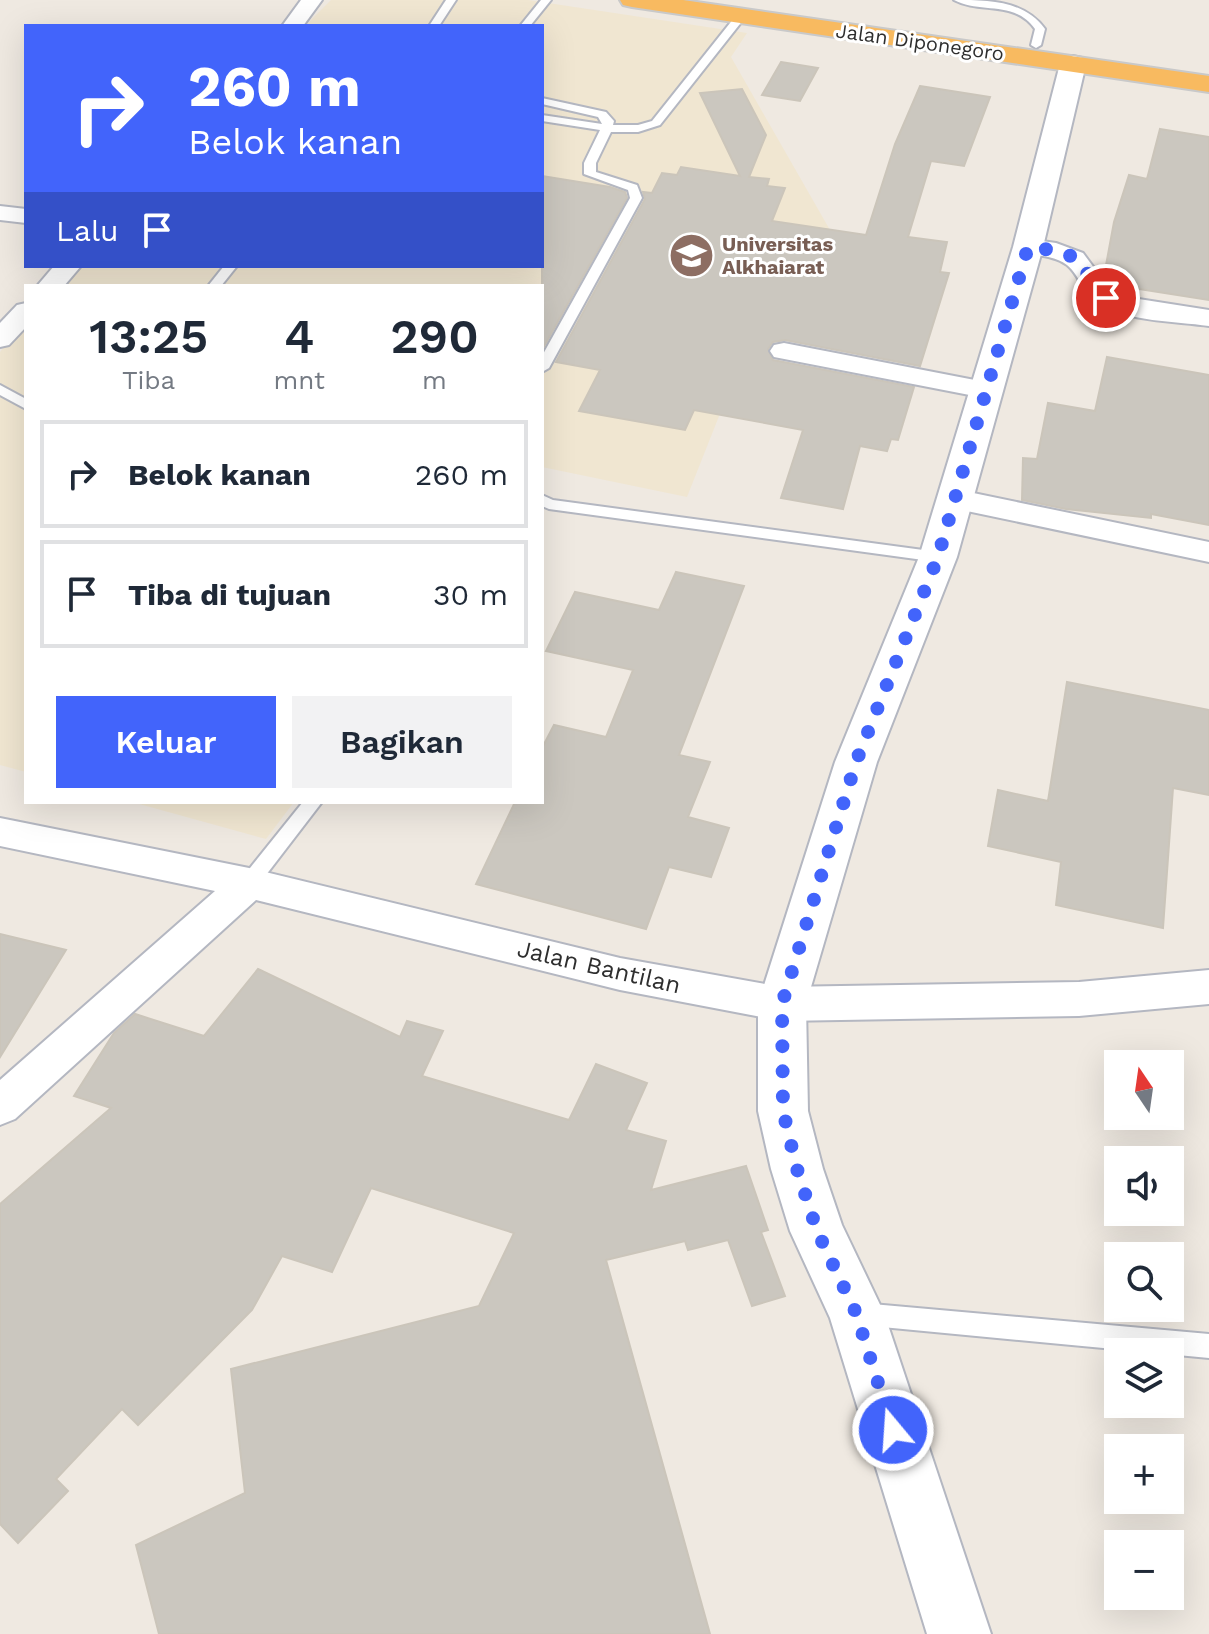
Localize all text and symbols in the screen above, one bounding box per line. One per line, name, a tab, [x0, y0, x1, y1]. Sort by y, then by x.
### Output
street label: Jalan Diponegoro	[834, 18, 1006, 66]
text: 260 m	[188, 54, 361, 120]
icon: right	[56, 56, 160, 160]
text: Belok kanan	[188, 121, 402, 163]
icon: arrive	[135, 208, 179, 252]
text: Lalu	[56, 213, 119, 248]
school or university icon: Universitas Alkhaiarat	[667, 231, 715, 279]
place label: Universitas Alkhaiarat	[722, 232, 833, 279]
pin	[1072, 264, 1140, 332]
icon: arrive	[1084, 276, 1128, 320]
text: 13:25	[89, 308, 208, 365]
text: 4	[284, 308, 314, 365]
text: 290	[390, 308, 479, 365]
text: Tiba	[122, 365, 175, 395]
text: mnt	[273, 365, 325, 395]
text: m	[422, 365, 447, 395]
icon: right	[60, 452, 104, 496]
text: Belok kanan	[128, 457, 311, 492]
text: 260 m	[415, 457, 508, 492]
icon: arrive	[60, 572, 104, 616]
text: Tiba di tujuan	[128, 577, 331, 612]
text: 30 m	[433, 577, 508, 612]
button: Keluar	[56, 696, 276, 788]
button: Bagikan	[292, 696, 512, 788]
street label: Jalan Bantilan	[515, 935, 683, 999]
north arrow	[1104, 1050, 1184, 1130]
map controls	[1104, 1050, 1184, 1610]
button: sound	[1104, 1146, 1184, 1226]
button: search	[1104, 1242, 1184, 1322]
button: layers	[1104, 1338, 1184, 1418]
position arrow	[851, 1388, 935, 1472]
button: +	[1104, 1434, 1184, 1514]
button: −	[1104, 1530, 1184, 1610]

